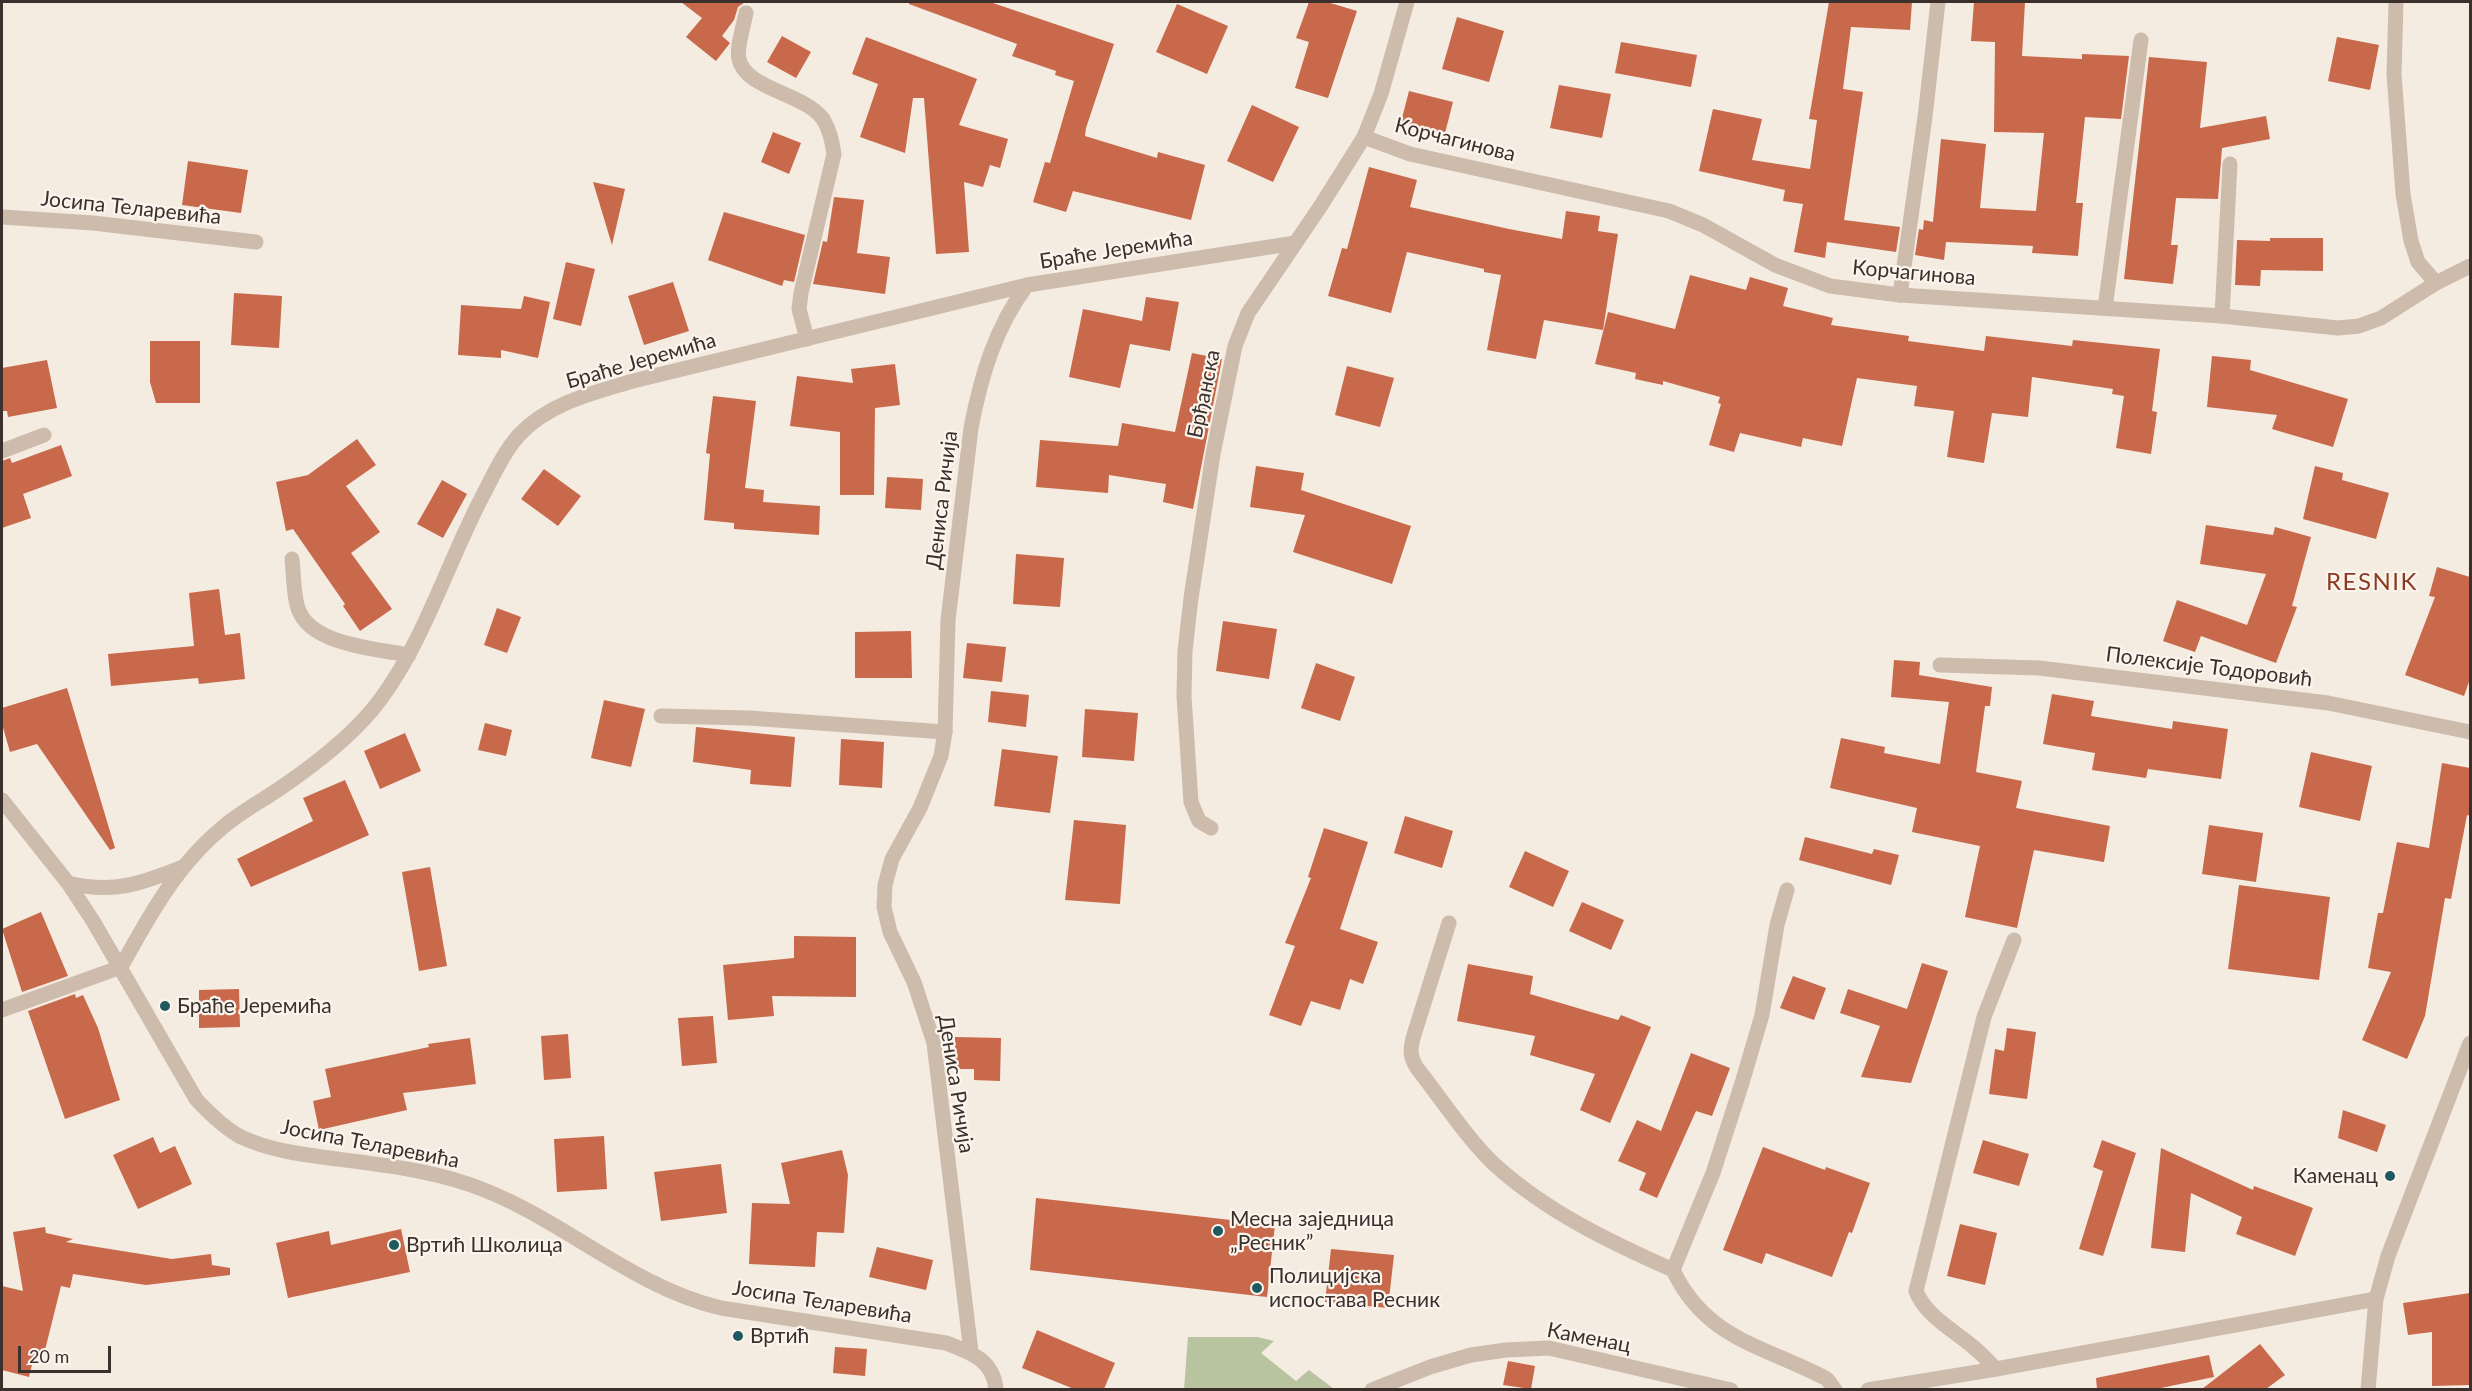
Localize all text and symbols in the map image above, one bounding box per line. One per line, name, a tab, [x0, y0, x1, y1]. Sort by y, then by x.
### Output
street label: Корчагинова	[1392, 113, 1518, 167]
street label: Јосипа Теларевића	[40, 186, 222, 230]
street label: Браће Јеремића	[1038, 225, 1194, 275]
street label: Корчагинова	[1851, 255, 1977, 291]
street label: Браће Јеремића	[563, 328, 719, 394]
street label: Брђанска	[1182, 347, 1226, 441]
street label: Дениса Ричија	[921, 429, 963, 571]
district label: RESNIK	[2326, 568, 2418, 596]
street label: Полексије Тодоровић	[2104, 642, 2314, 692]
place label: Браће Јеремића	[177, 993, 332, 1019]
marker: Браће Јеремића	[158, 999, 172, 1013]
street label: Дениса Ричија	[933, 1013, 979, 1155]
street label: Јосипа Теларевића	[279, 1114, 461, 1174]
place label: Каменац	[2293, 1163, 2378, 1189]
marker: Каменац	[2383, 1169, 2397, 1183]
place label: Месна заједница „Ресник”	[1230, 1206, 1394, 1256]
marker: Месна заједница „Ресник”	[1211, 1224, 1225, 1238]
place label: Вртић Школица	[406, 1232, 563, 1258]
marker: Вртић Школица	[387, 1238, 401, 1252]
place label: Полицијска испостава Ресник	[1269, 1263, 1440, 1313]
street label: Јосипа Теларевића	[730, 1275, 914, 1329]
marker: Полицијска испостава Ресник	[1250, 1281, 1264, 1295]
street label: Каменац	[1545, 1318, 1633, 1358]
place label: Вртић	[750, 1323, 809, 1349]
marker: Вртић	[731, 1329, 745, 1343]
scale bar	[21, 1334, 114, 1372]
text: 20 m	[29, 1345, 69, 1367]

